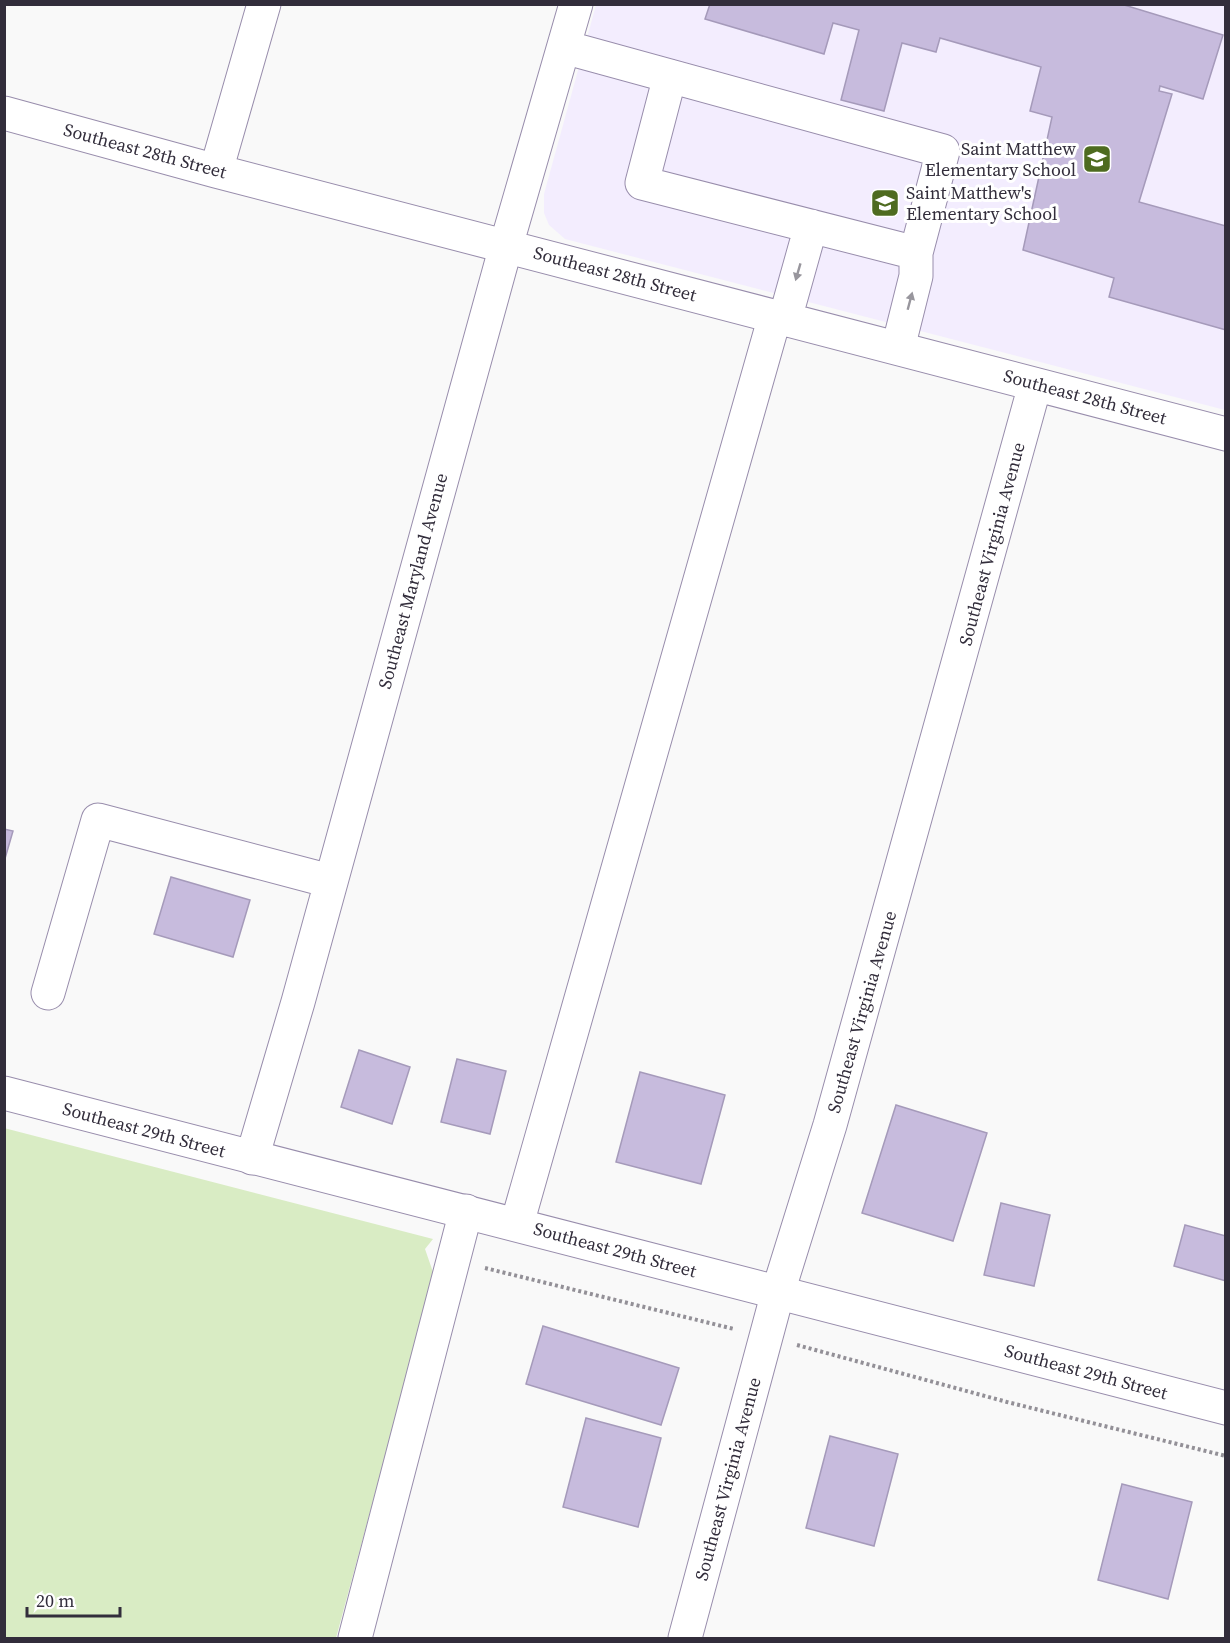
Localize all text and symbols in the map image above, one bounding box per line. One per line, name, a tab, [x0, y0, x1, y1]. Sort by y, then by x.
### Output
street label: Southeast 28th Street	[61, 117, 229, 184]
place label: Saint Matthew Elementary School	[925, 136, 1076, 182]
school or university icon: Saint Matthew Elementary School	[1081, 143, 1113, 175]
place label: Saint Matthew's Elementary School	[906, 180, 1057, 226]
school or university icon: Saint Matthew's Elementary School	[869, 187, 901, 219]
street label: Southeast 28th Street	[531, 240, 699, 307]
one-way arrow	[793, 263, 803, 281]
one-way arrow	[906, 292, 916, 310]
street label: Southeast 28th Street	[1001, 363, 1169, 430]
street label: Southeast Virginia Avenue	[952, 440, 1031, 648]
street label: Southeast Maryland Avenue	[372, 470, 453, 691]
street label: Southeast Virginia Avenue	[821, 908, 902, 1116]
street label: Southeast 29th Street	[60, 1096, 228, 1163]
street label: Southeast 29th Street	[531, 1216, 699, 1283]
street label: Southeast 29th Street	[1002, 1338, 1170, 1405]
street label: Southeast Virginia Avenue	[688, 1375, 767, 1583]
scale bar	[27, 1580, 120, 1618]
text: 20 m	[36, 1588, 74, 1613]

